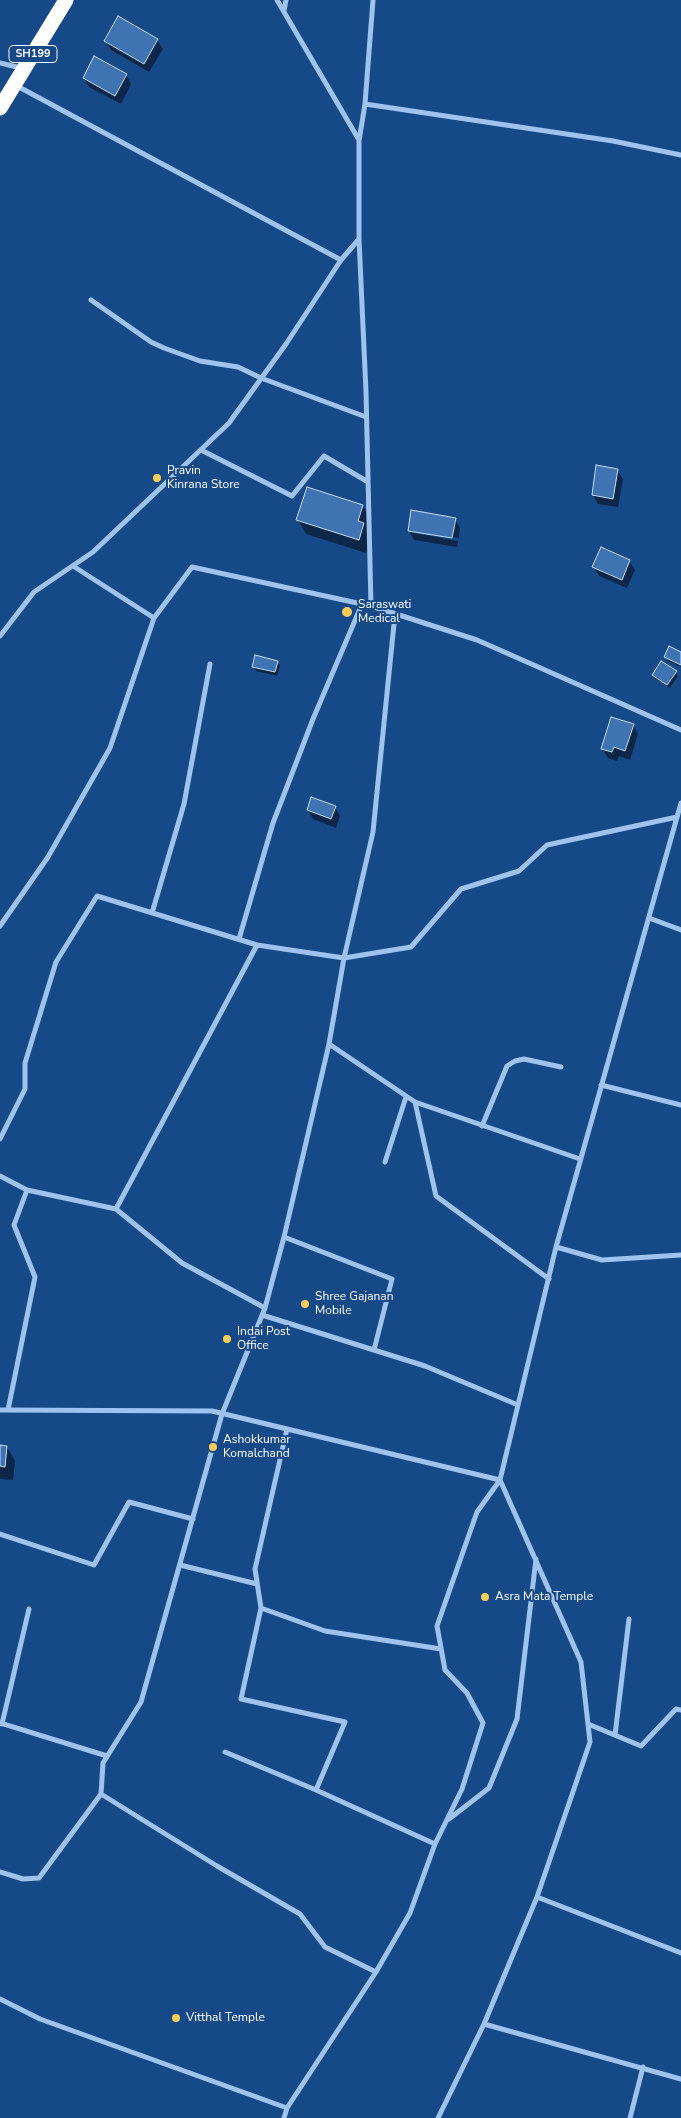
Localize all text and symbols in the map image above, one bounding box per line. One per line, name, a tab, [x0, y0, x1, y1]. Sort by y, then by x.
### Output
road number: SH199	[9, 46, 57, 62]
place label: Pravin Kinrana Store	[167, 464, 240, 492]
marker: Pravin Kinrana Store	[151, 472, 163, 484]
place label: Saraswati Medical	[358, 598, 411, 626]
marker: Saraswati Medical	[340, 605, 354, 619]
place label: Shree Gajanan Mobile	[315, 1290, 394, 1318]
marker: Shree Gajanan Mobile	[299, 1298, 311, 1310]
place label: Indai Post Office	[237, 1325, 290, 1353]
marker: Indai Post Office	[221, 1333, 233, 1345]
place label: Ashokkumar Komalchand	[223, 1433, 291, 1461]
marker: Ashokkumar Komalchand	[207, 1441, 219, 1453]
place label: Asra Mata Temple	[495, 1590, 593, 1604]
marker: Asra Mata Temple	[479, 1591, 491, 1603]
place label: Vitthal Temple	[186, 2011, 265, 2025]
marker: Vitthal Temple	[170, 2012, 182, 2024]

